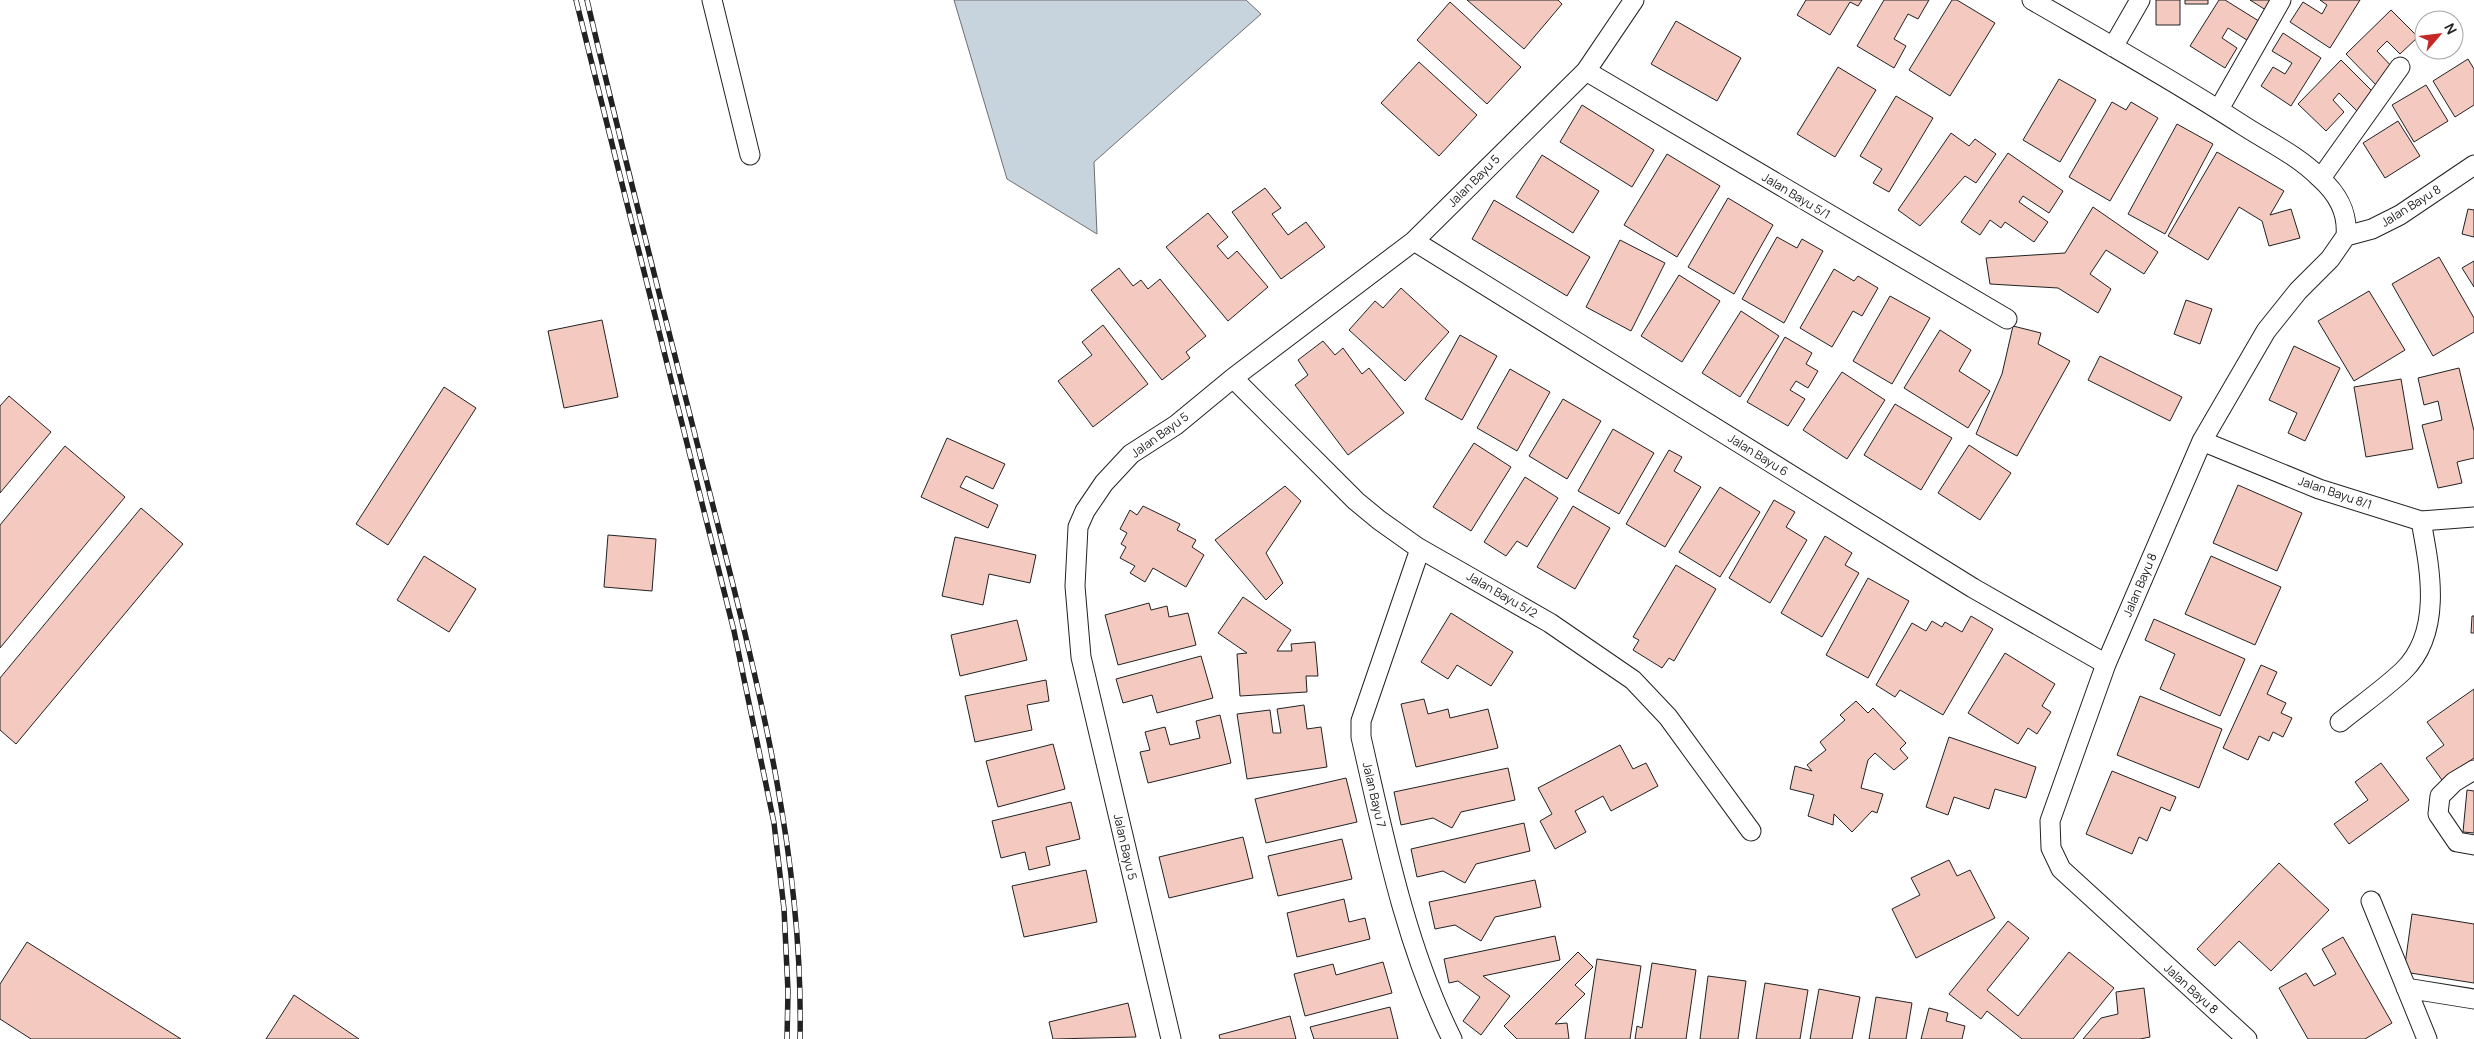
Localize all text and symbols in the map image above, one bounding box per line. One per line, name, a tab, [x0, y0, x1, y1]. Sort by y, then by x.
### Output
north arrow	[2414, 10, 2464, 60]
text: N	[2440, 20, 2462, 38]
street label: Jalan Bayu 5	[1444, 151, 1504, 211]
street label: Jalan Bayu 5/1	[1759, 168, 1834, 223]
street label: Jalan Bayu 8	[2378, 180, 2444, 231]
street label: Jalan Bayu 5	[1127, 408, 1192, 461]
street label: Jalan Bayu 6	[1725, 429, 1792, 480]
street label: Jalan Bayu 8/1	[2296, 472, 2374, 513]
street label: Jalan Bayu 8	[2118, 550, 2161, 619]
street label: Jalan Bayu 5/2	[1464, 567, 1541, 622]
street label: Jalan Bayu 7	[1359, 760, 1390, 829]
street label: Jalan Bayu 5	[1110, 812, 1141, 882]
street label: Jalan Bayu 8	[2160, 960, 2222, 1018]

